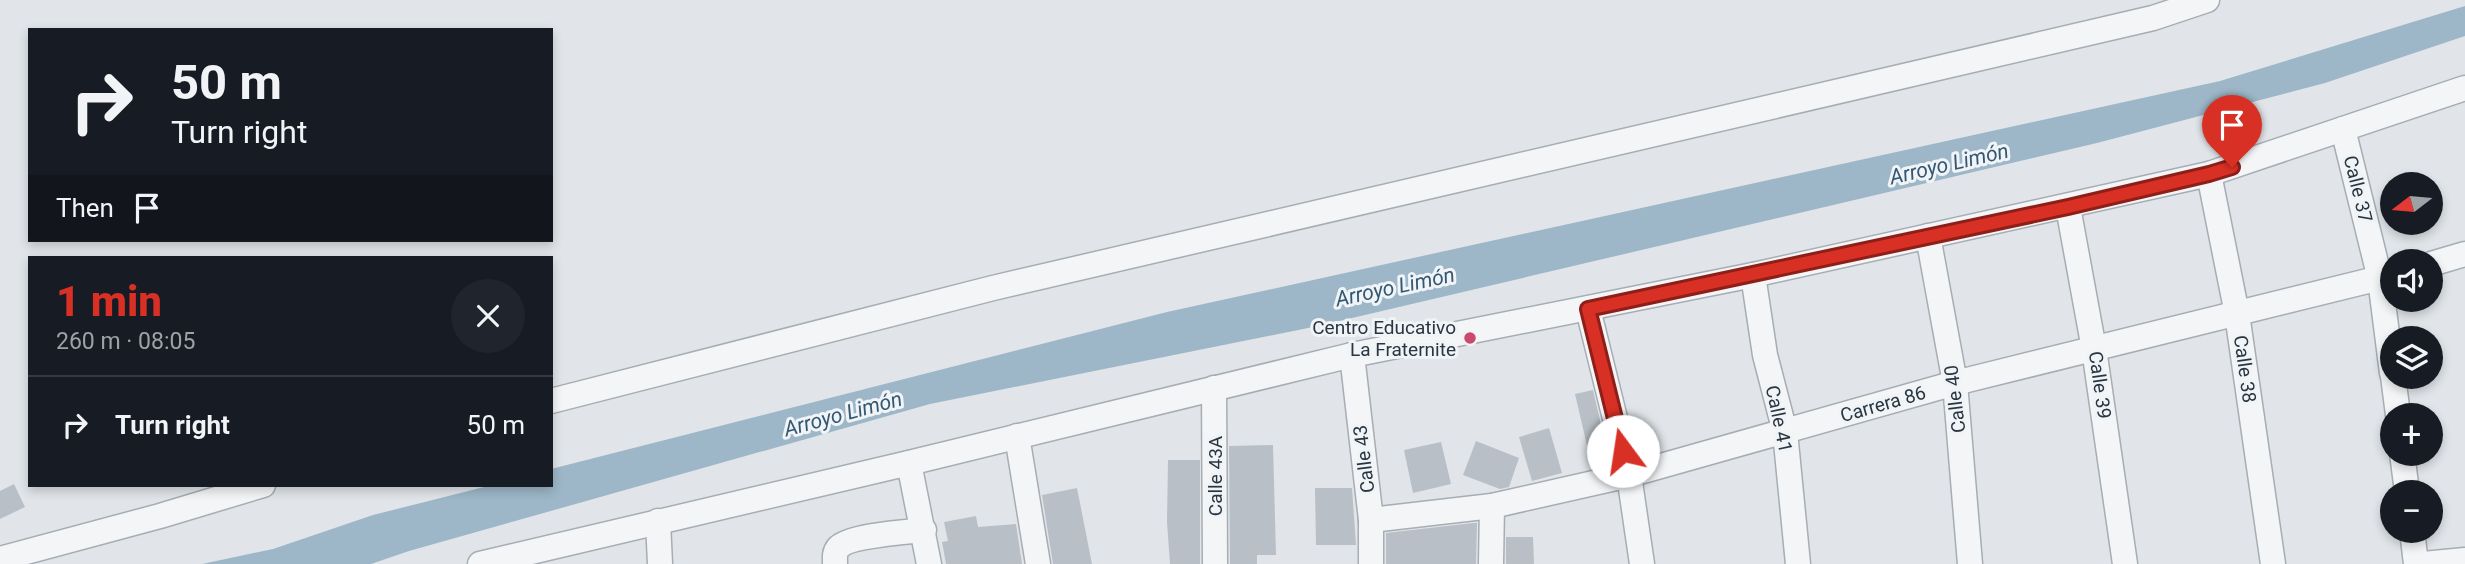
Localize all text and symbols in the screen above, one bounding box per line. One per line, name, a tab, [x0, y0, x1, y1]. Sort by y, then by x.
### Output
text: 50 m	[171, 54, 282, 111]
icon: right	[56, 56, 147, 147]
pin	[2202, 95, 2262, 167]
icon: arrive	[2213, 106, 2251, 144]
text: Turn right	[171, 113, 307, 151]
water label: Arroyo Limón	[1886, 139, 2011, 190]
street label: Calle 37	[2339, 153, 2377, 225]
north arrow	[2380, 172, 2443, 234]
map controls	[2380, 172, 2443, 543]
icon: arrive	[128, 189, 166, 227]
text: Then	[56, 193, 114, 223]
button: sound	[2380, 249, 2443, 312]
water label: Arroyo Limón	[1332, 263, 1457, 312]
text: 1 min	[56, 277, 162, 326]
button: close	[451, 279, 525, 353]
place label: Centro Educativo La Fraternite	[1312, 316, 1456, 361]
button: layers	[2380, 326, 2443, 389]
text: 260 m · 08:05	[56, 328, 195, 355]
marker: Centro Educativo La Fraternite	[1462, 330, 1478, 346]
street label: Calle 38	[2229, 334, 2261, 404]
street label: Calle 39	[2084, 350, 2116, 420]
street label: Calle 40	[1939, 364, 1971, 434]
street label: Carrera 86	[1838, 381, 1928, 427]
street label: Calle 41	[1761, 383, 1797, 455]
water label: Arroyo Limón	[780, 387, 905, 442]
button: +	[2380, 403, 2443, 466]
icon: right	[56, 406, 94, 444]
text: Turn right	[115, 410, 230, 440]
text: 50 m	[467, 410, 525, 440]
position arrow	[1586, 414, 1660, 488]
street label: Calle 43	[1348, 424, 1380, 494]
street label: Calle 43A	[1204, 435, 1227, 516]
button: −	[2380, 480, 2443, 543]

